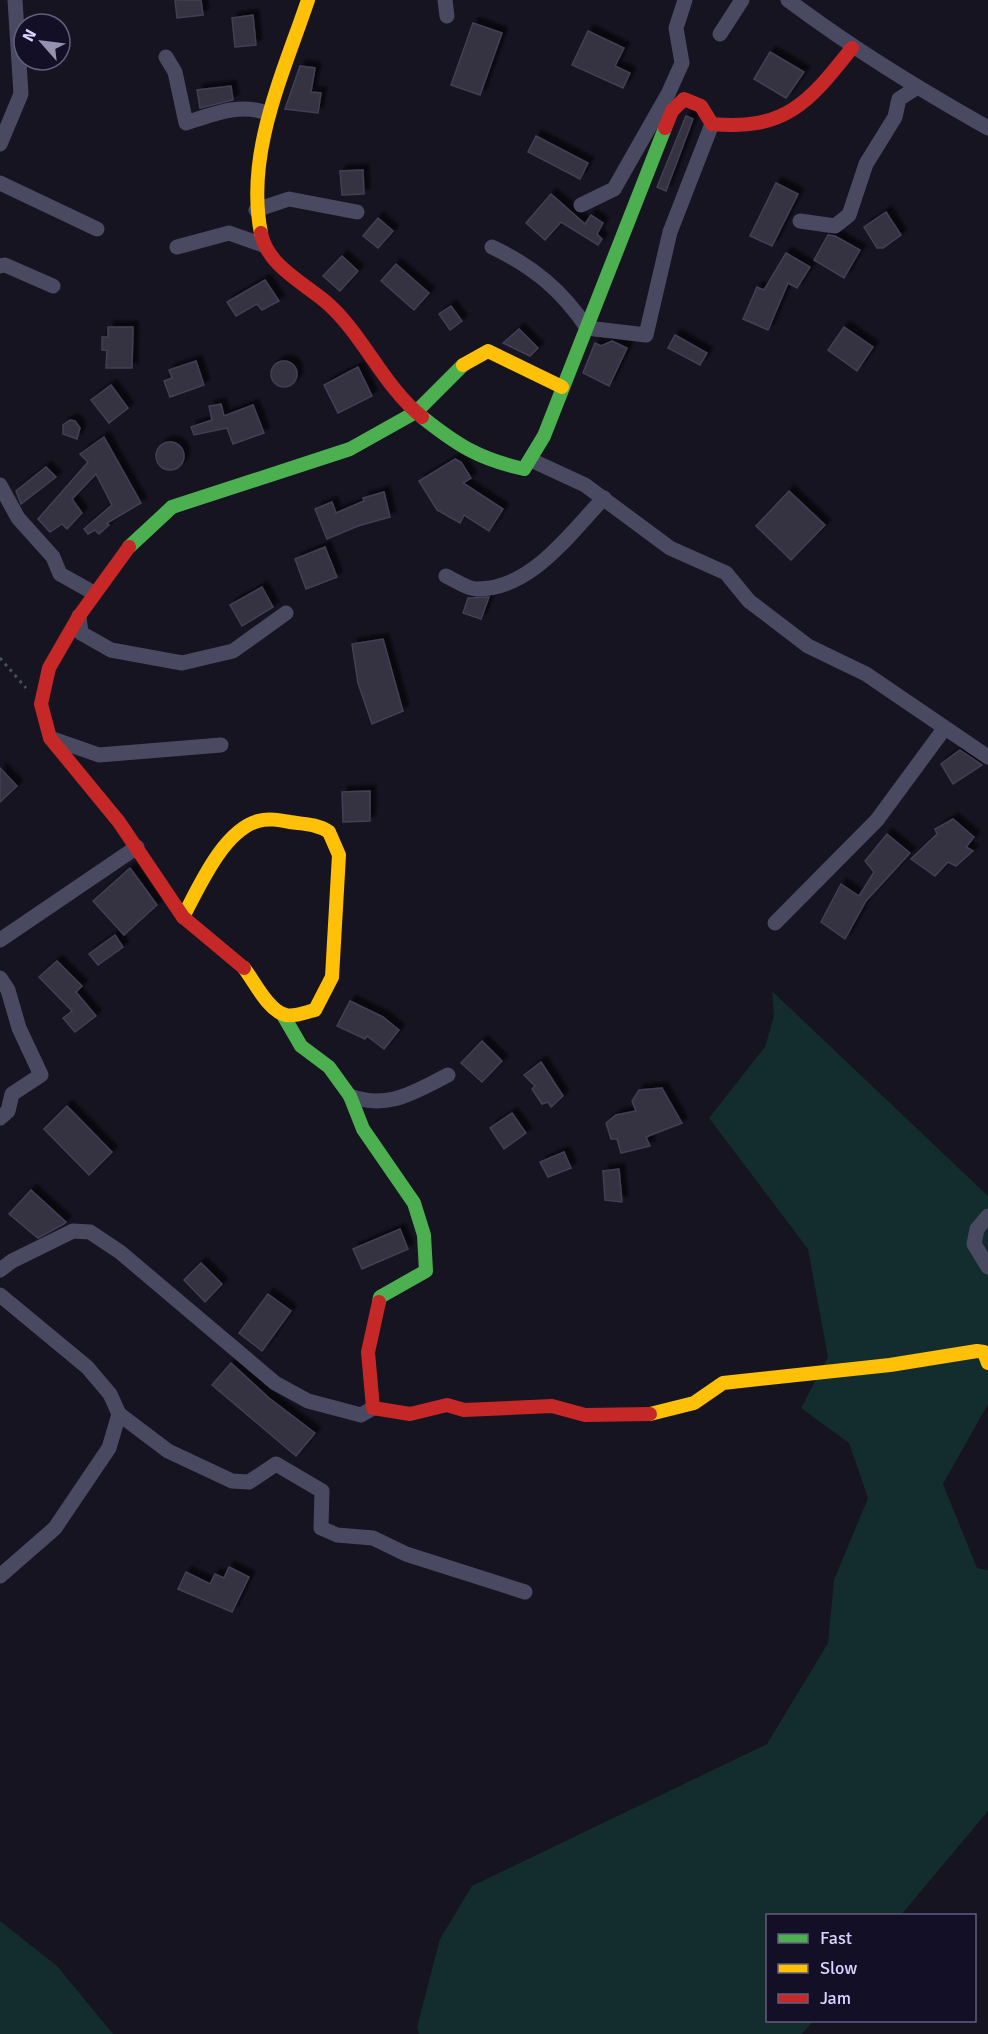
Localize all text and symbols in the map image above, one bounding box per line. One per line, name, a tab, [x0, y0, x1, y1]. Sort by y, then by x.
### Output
north arrow	[12, 12, 72, 72]
text: N	[18, 26, 41, 45]
legend	[766, 1914, 976, 2022]
text: Fast	[820, 1927, 852, 1949]
text: Slow	[820, 1957, 857, 1979]
text: Jam	[820, 1987, 851, 2009]

